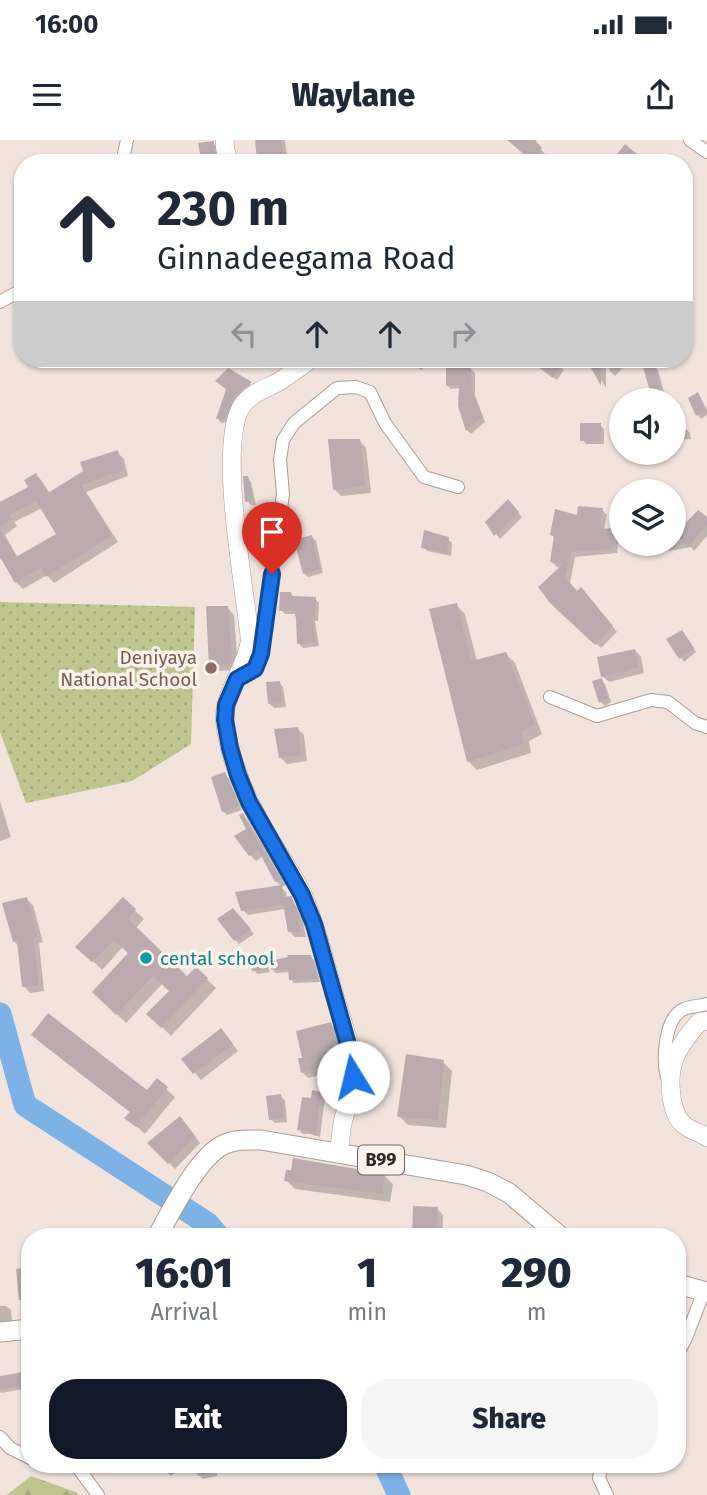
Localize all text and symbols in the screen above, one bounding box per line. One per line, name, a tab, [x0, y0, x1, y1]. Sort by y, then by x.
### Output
text: 16:00	[35, 9, 98, 40]
icon: menu	[28, 76, 66, 114]
text: Waylane	[292, 76, 415, 114]
icon: share	[641, 76, 679, 114]
text: 230 m	[157, 179, 289, 238]
icon: ahead	[42, 182, 133, 273]
text: Ginnadeegama Road	[157, 239, 456, 277]
icon: left	[225, 315, 263, 353]
icon: ahead	[298, 315, 336, 353]
icon: ahead	[371, 315, 409, 353]
icon: right	[444, 315, 482, 353]
map controls	[609, 388, 686, 556]
button: sound	[609, 388, 686, 465]
button: layers	[609, 479, 686, 556]
pin	[242, 502, 302, 574]
icon: arrive	[253, 513, 291, 551]
place label: Deniyaya National School	[60, 646, 197, 691]
marker: Deniyaya National School	[203, 660, 219, 676]
place label: cental school	[160, 947, 275, 970]
marker: cental school	[138, 950, 154, 966]
position arrow	[316, 1040, 390, 1114]
road number: B99	[358, 1146, 404, 1175]
text: 16:01	[135, 1248, 233, 1298]
text: 1	[357, 1248, 377, 1298]
text: 290	[501, 1248, 572, 1298]
text: Arrival	[151, 1298, 218, 1326]
text: min	[347, 1298, 387, 1326]
text: m	[527, 1298, 546, 1326]
button: Exit	[49, 1379, 347, 1459]
button: Share	[361, 1379, 658, 1459]

